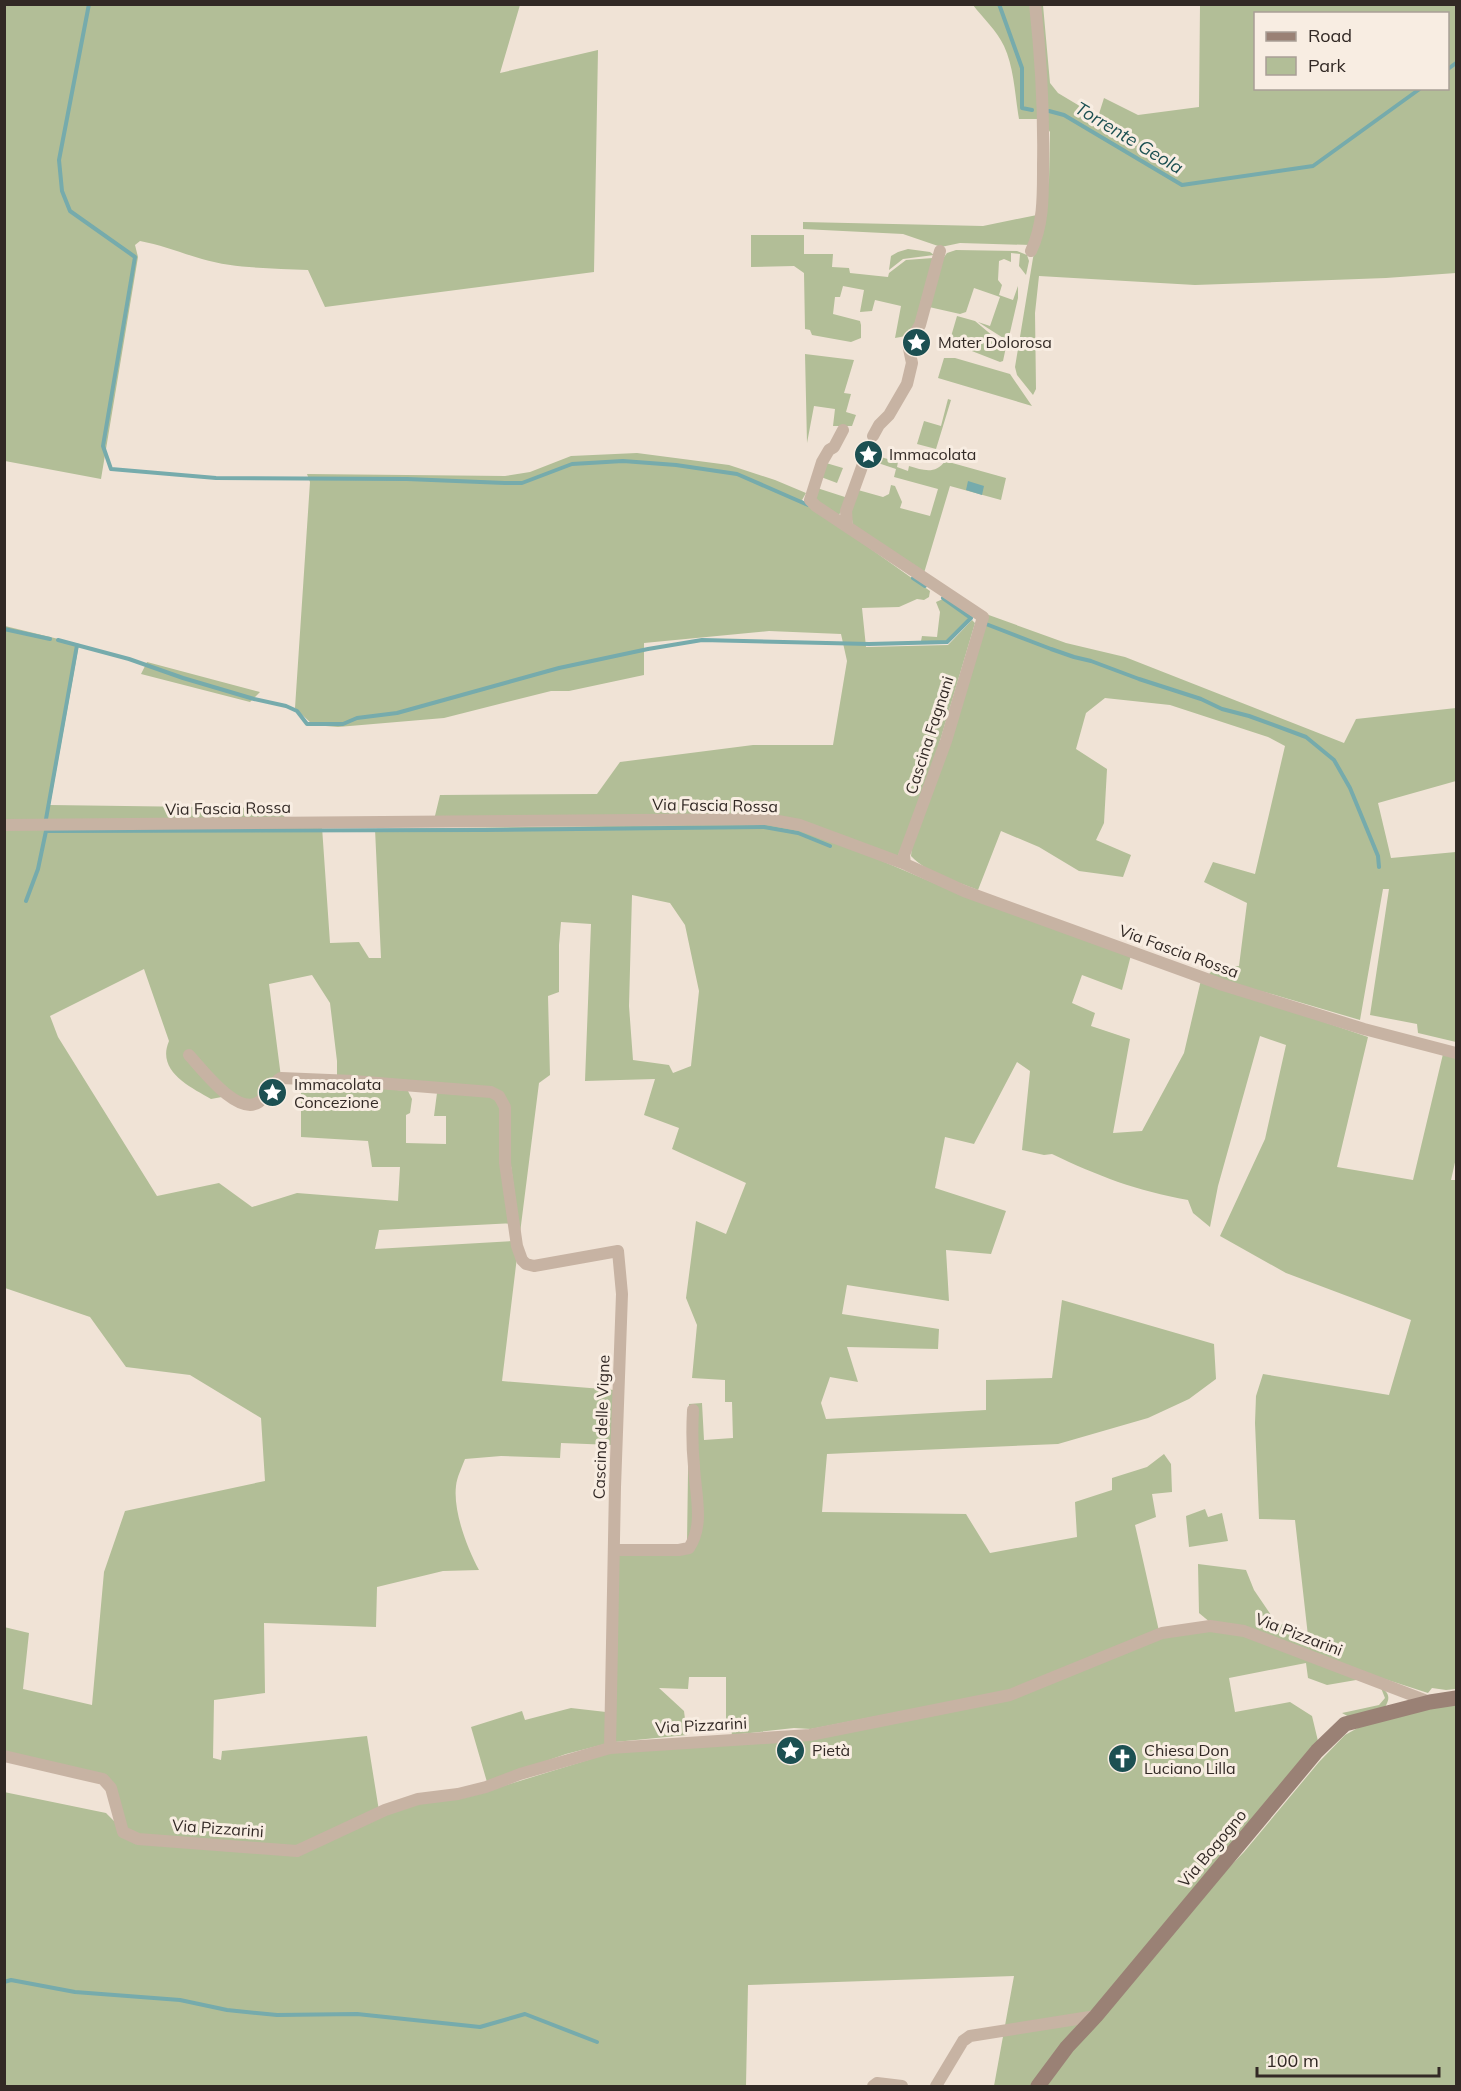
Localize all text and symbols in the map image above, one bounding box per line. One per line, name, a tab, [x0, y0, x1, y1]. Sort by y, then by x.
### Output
legend	[1254, 12, 1449, 90]
text: Road	[1308, 24, 1352, 47]
text: Park	[1308, 54, 1347, 77]
water label: Torrente Geola	[1071, 96, 1188, 179]
place icon: Mater Dolorosa	[901, 326, 933, 358]
place label: Mater Dolorosa	[938, 332, 1052, 352]
place icon: Immacolata	[852, 438, 884, 470]
place label: Immacolata	[889, 444, 976, 464]
street label: Cascina Fagnani	[900, 673, 958, 797]
street label: Via Fascia Rossa	[652, 794, 778, 816]
street label: Via Fascia Rossa	[165, 797, 291, 819]
street label: Via Fascia Rossa	[1116, 920, 1242, 982]
place label: Immacolata Concezione	[294, 1074, 381, 1112]
place icon: Immacolata Concezione	[257, 1077, 289, 1109]
street label: Cascina delle Vigne	[588, 1354, 614, 1500]
street label: Via Pizzarini	[1253, 1608, 1345, 1660]
street label: Via Pizzarini	[655, 1713, 747, 1737]
place icon: Pietà	[775, 1734, 807, 1766]
place label: Pietà	[812, 1740, 850, 1760]
place label: Chiesa Don Luciano Lilla	[1144, 1740, 1236, 1778]
church icon: Chiesa Don Luciano Lilla	[1107, 1743, 1139, 1775]
street label: Via Bogogno	[1174, 1805, 1250, 1891]
street label: Via Pizzarini	[171, 1815, 265, 1841]
scale bar	[1257, 2040, 1438, 2078]
text: 100 m	[1266, 2049, 1319, 2072]

